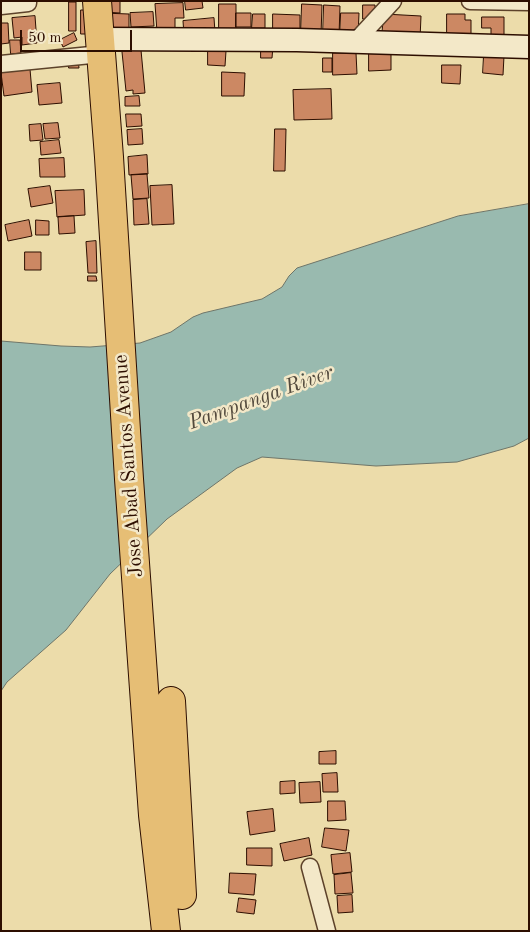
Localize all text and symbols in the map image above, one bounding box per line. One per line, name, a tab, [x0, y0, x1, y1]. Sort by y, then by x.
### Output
scale bar	[22, 20, 135, 52]
text: 50 m	[28, 31, 62, 46]
street label: Jose Abad Santos Avenue	[109, 354, 149, 578]
water label: Pampanga River	[185, 360, 337, 436]

